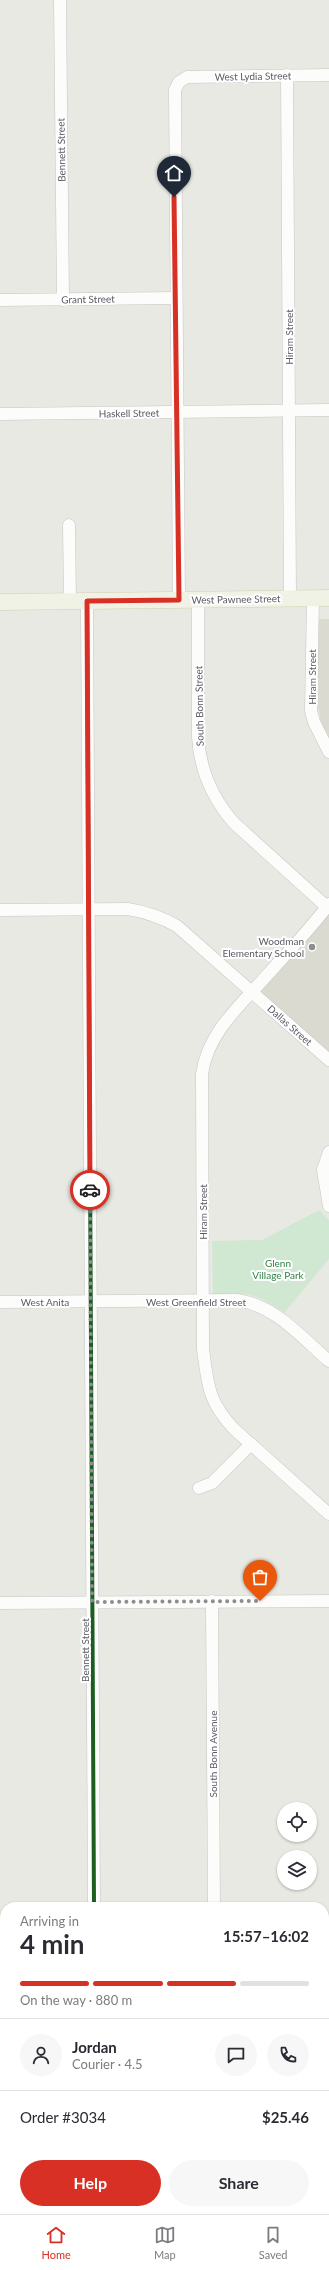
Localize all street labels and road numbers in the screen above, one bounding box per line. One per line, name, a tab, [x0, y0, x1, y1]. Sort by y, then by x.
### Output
street label: West Lydia Street	[215, 69, 292, 83]
street label: Bennett Street	[54, 118, 68, 182]
street label: Grant Street	[61, 293, 115, 305]
street label: Hiram Street	[283, 309, 295, 365]
street label: Haskell Street	[99, 406, 160, 420]
street label: West Pawnee Street	[191, 592, 281, 606]
street label: Hiram Street	[306, 649, 318, 705]
street label: South Bonn Street	[192, 665, 206, 746]
street label: Dallas Street	[265, 1002, 315, 1048]
street label: Hiram Street	[197, 1184, 209, 1240]
street label: West Anita	[21, 1296, 69, 1308]
street label: West Greenfield Street	[146, 1296, 246, 1308]
street label: Bennett Street	[79, 1618, 91, 1682]
street label: South Bonn Avenue	[207, 1711, 219, 1797]

